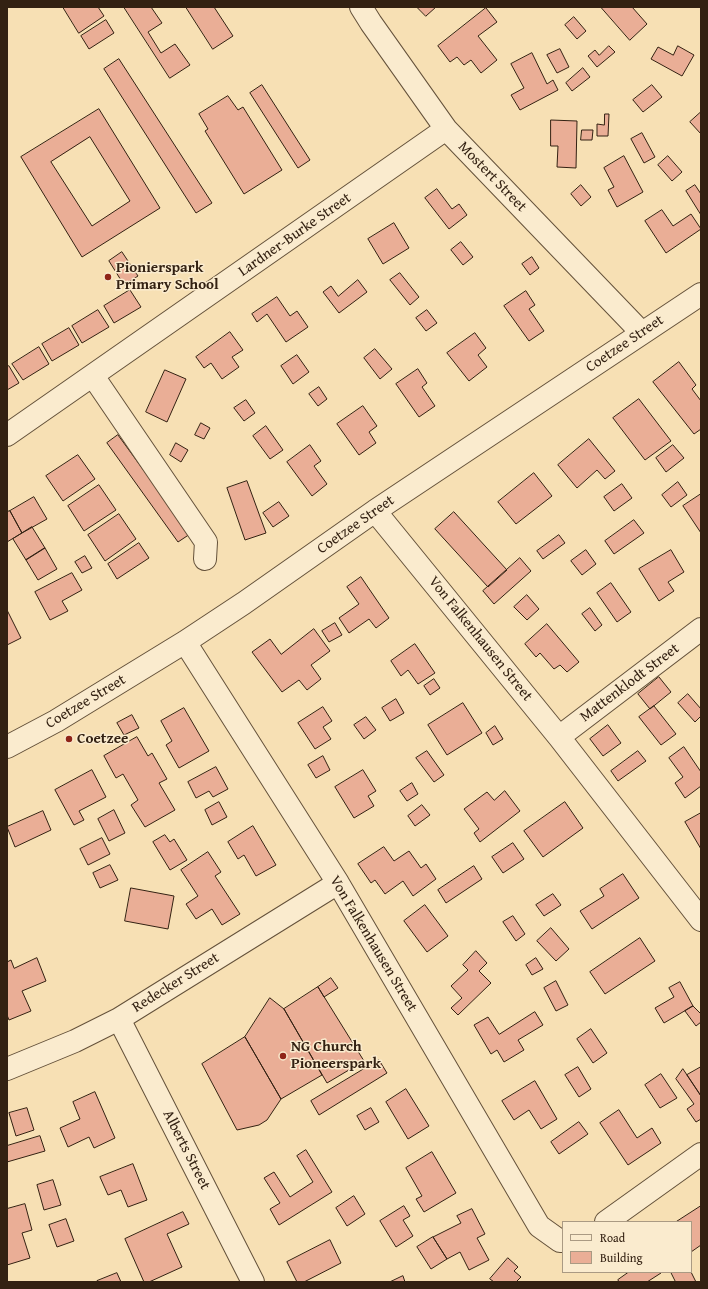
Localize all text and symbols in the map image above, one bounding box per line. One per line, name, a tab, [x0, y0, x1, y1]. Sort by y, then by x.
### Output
street label: Mostert Street	[454, 138, 530, 216]
street label: Lardner-Burke Street	[235, 189, 355, 281]
place label: Pionierspark Primary School	[116, 259, 219, 294]
marker: Pionierspark Primary School	[103, 272, 113, 282]
street label: Coetzee Street	[583, 311, 667, 377]
street label: Coetzee Street	[314, 492, 398, 558]
street label: Von Falkenhausen Street	[424, 573, 536, 705]
street label: Mattenklodt Street	[577, 640, 683, 726]
street label: Coetzee Street	[43, 671, 129, 733]
place label: Coetzee	[77, 730, 128, 748]
marker: Coetzee	[64, 734, 74, 744]
street label: Von Falkenhausen Street	[325, 873, 421, 1015]
street label: Redecker Street	[129, 949, 223, 1017]
place label: NG Church Pioneerspark	[291, 1038, 381, 1073]
marker: NG Church Pioneerspark	[278, 1051, 288, 1061]
street label: Alberts Street	[158, 1107, 214, 1193]
legend	[562, 1221, 692, 1273]
text: Road	[600, 1229, 625, 1246]
text: Building	[600, 1249, 643, 1266]

